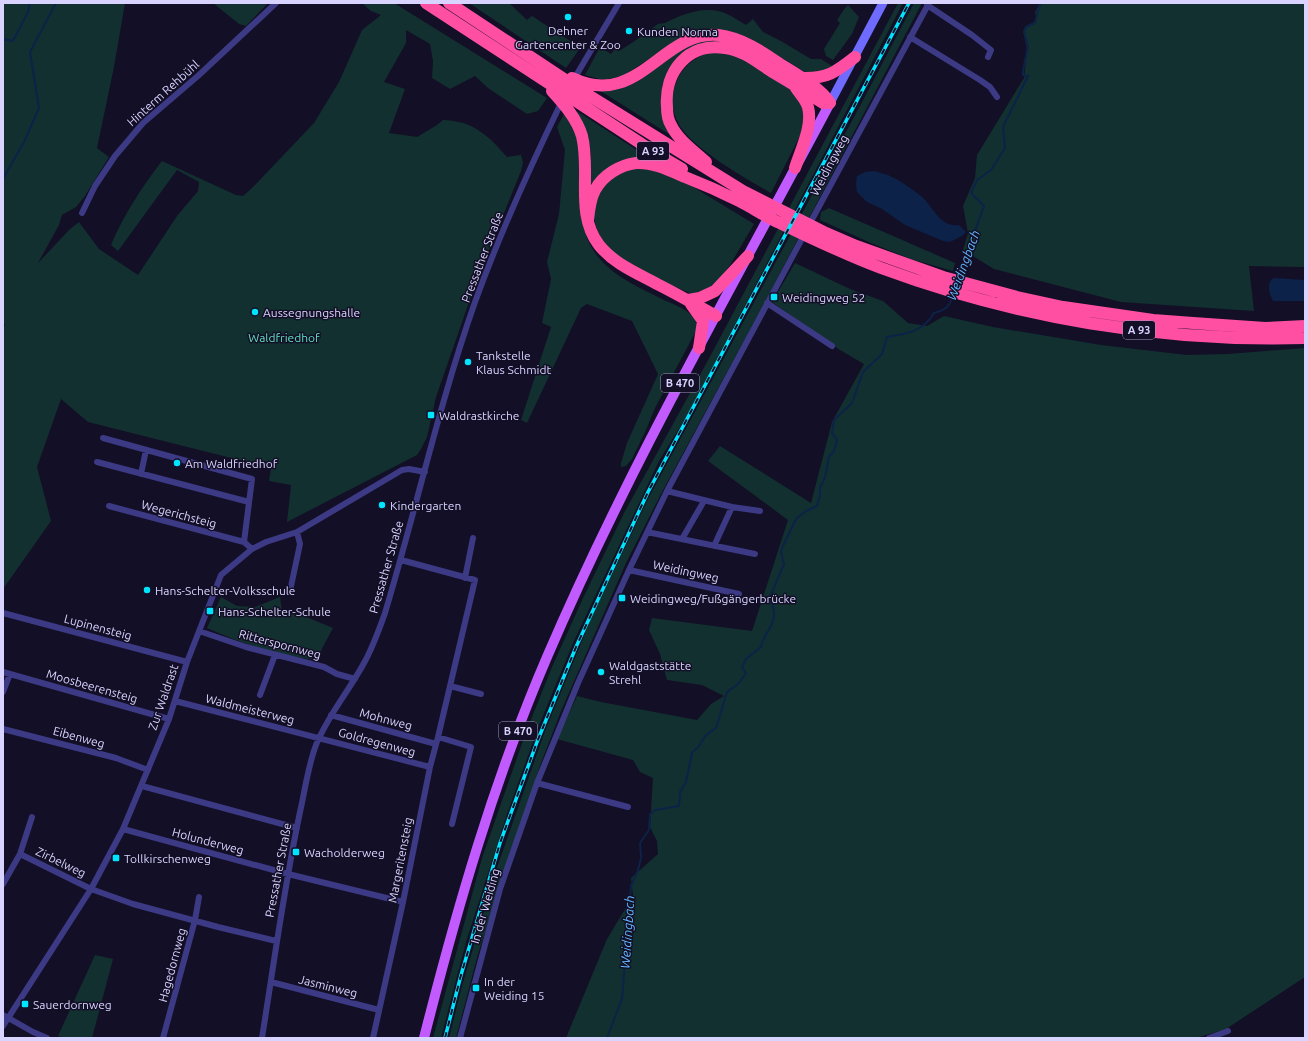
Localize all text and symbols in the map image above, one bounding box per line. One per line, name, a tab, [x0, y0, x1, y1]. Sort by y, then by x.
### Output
marker: Dehner Gartencenter & Zoo	[563, 12, 573, 22]
place label: Dehner Gartencenter & Zoo	[515, 24, 621, 51]
place label: Kunden Norma	[637, 25, 718, 38]
marker: Kunden Norma	[624, 26, 634, 36]
street label: Hinterm Rehbühl	[125, 57, 201, 129]
street label: Weidingweg	[808, 132, 850, 198]
road number: A 93	[637, 142, 669, 160]
street label: Pressather Straße	[459, 210, 505, 304]
water label: Weidingbach	[944, 228, 982, 302]
place label: Weidingweg 52	[782, 291, 865, 304]
marker: Weidingweg 52	[769, 292, 779, 302]
place label: Aussegnungshalle	[263, 306, 360, 319]
marker: Aussegnungshalle	[250, 307, 260, 317]
road number: A 93	[1123, 321, 1155, 339]
park label: Waldfriedhof	[248, 331, 320, 344]
place label: Tankstelle Klaus Schmidt	[476, 349, 551, 376]
marker: Tankstelle Klaus Schmidt	[463, 357, 473, 367]
road number: B 470	[661, 374, 699, 392]
place label: Waldrastkirche	[439, 409, 519, 422]
marker: Waldrastkirche	[426, 410, 436, 420]
place label: Am Waldfriedhof	[185, 457, 278, 470]
marker: Am Waldfriedhof	[172, 458, 182, 468]
street label: Wegerichsteig	[140, 498, 218, 530]
place label: Kindergarten	[390, 499, 461, 512]
marker: Kindergarten	[377, 500, 387, 510]
street label: Pressather Straße	[367, 519, 405, 615]
street label: Weidingweg	[652, 558, 720, 584]
place label: Hans-Schelter-Volksschule	[155, 584, 296, 597]
marker: Hans-Schelter-Volksschule	[142, 585, 152, 595]
place label: Weidingweg/Fußgängerbrücke	[630, 592, 796, 605]
marker: Weidingweg/Fußgängerbrücke	[617, 593, 627, 603]
place label: Hans-Schelter-Schule	[218, 605, 331, 618]
marker: Hans-Schelter-Schule	[205, 606, 215, 616]
street label: Lupinensteig	[63, 612, 133, 642]
street label: Ritterspornweg	[238, 627, 322, 661]
place label: Waldgaststätte Strehl	[609, 659, 691, 686]
street label: Zur Waldrast	[146, 662, 180, 732]
street label: Moosbeerensteig	[45, 667, 139, 705]
marker: Waldgaststätte Strehl	[596, 667, 606, 677]
street label: Waldmeisterweg	[204, 692, 296, 726]
street label: Mohnweg	[358, 706, 414, 732]
road number: B 470	[499, 722, 537, 740]
street label: Eibenweg	[52, 724, 106, 750]
street label: Goldregenweg	[337, 725, 417, 759]
street label: Margeritensteig	[385, 816, 415, 904]
street label: Pressather Straße	[262, 822, 294, 918]
street label: Holunderweg	[171, 825, 245, 857]
street label: Zirbelweg	[34, 844, 88, 880]
place label: Wacholderweg	[304, 846, 385, 859]
marker: Wacholderweg	[291, 847, 301, 857]
place label: Tollkirschenweg	[124, 852, 211, 865]
marker: Tollkirschenweg	[111, 853, 121, 863]
street label: In der Weiding	[468, 867, 502, 945]
water label: Weidingbach	[617, 895, 637, 969]
street label: Hagedornweg	[156, 926, 188, 1004]
street label: Jasminweg	[297, 972, 359, 1000]
place label: In der Weiding 15	[484, 975, 544, 1002]
marker: In der Weiding 15	[471, 983, 481, 993]
place label: Sauerdornweg	[33, 998, 112, 1011]
marker: Sauerdornweg	[20, 999, 30, 1009]

